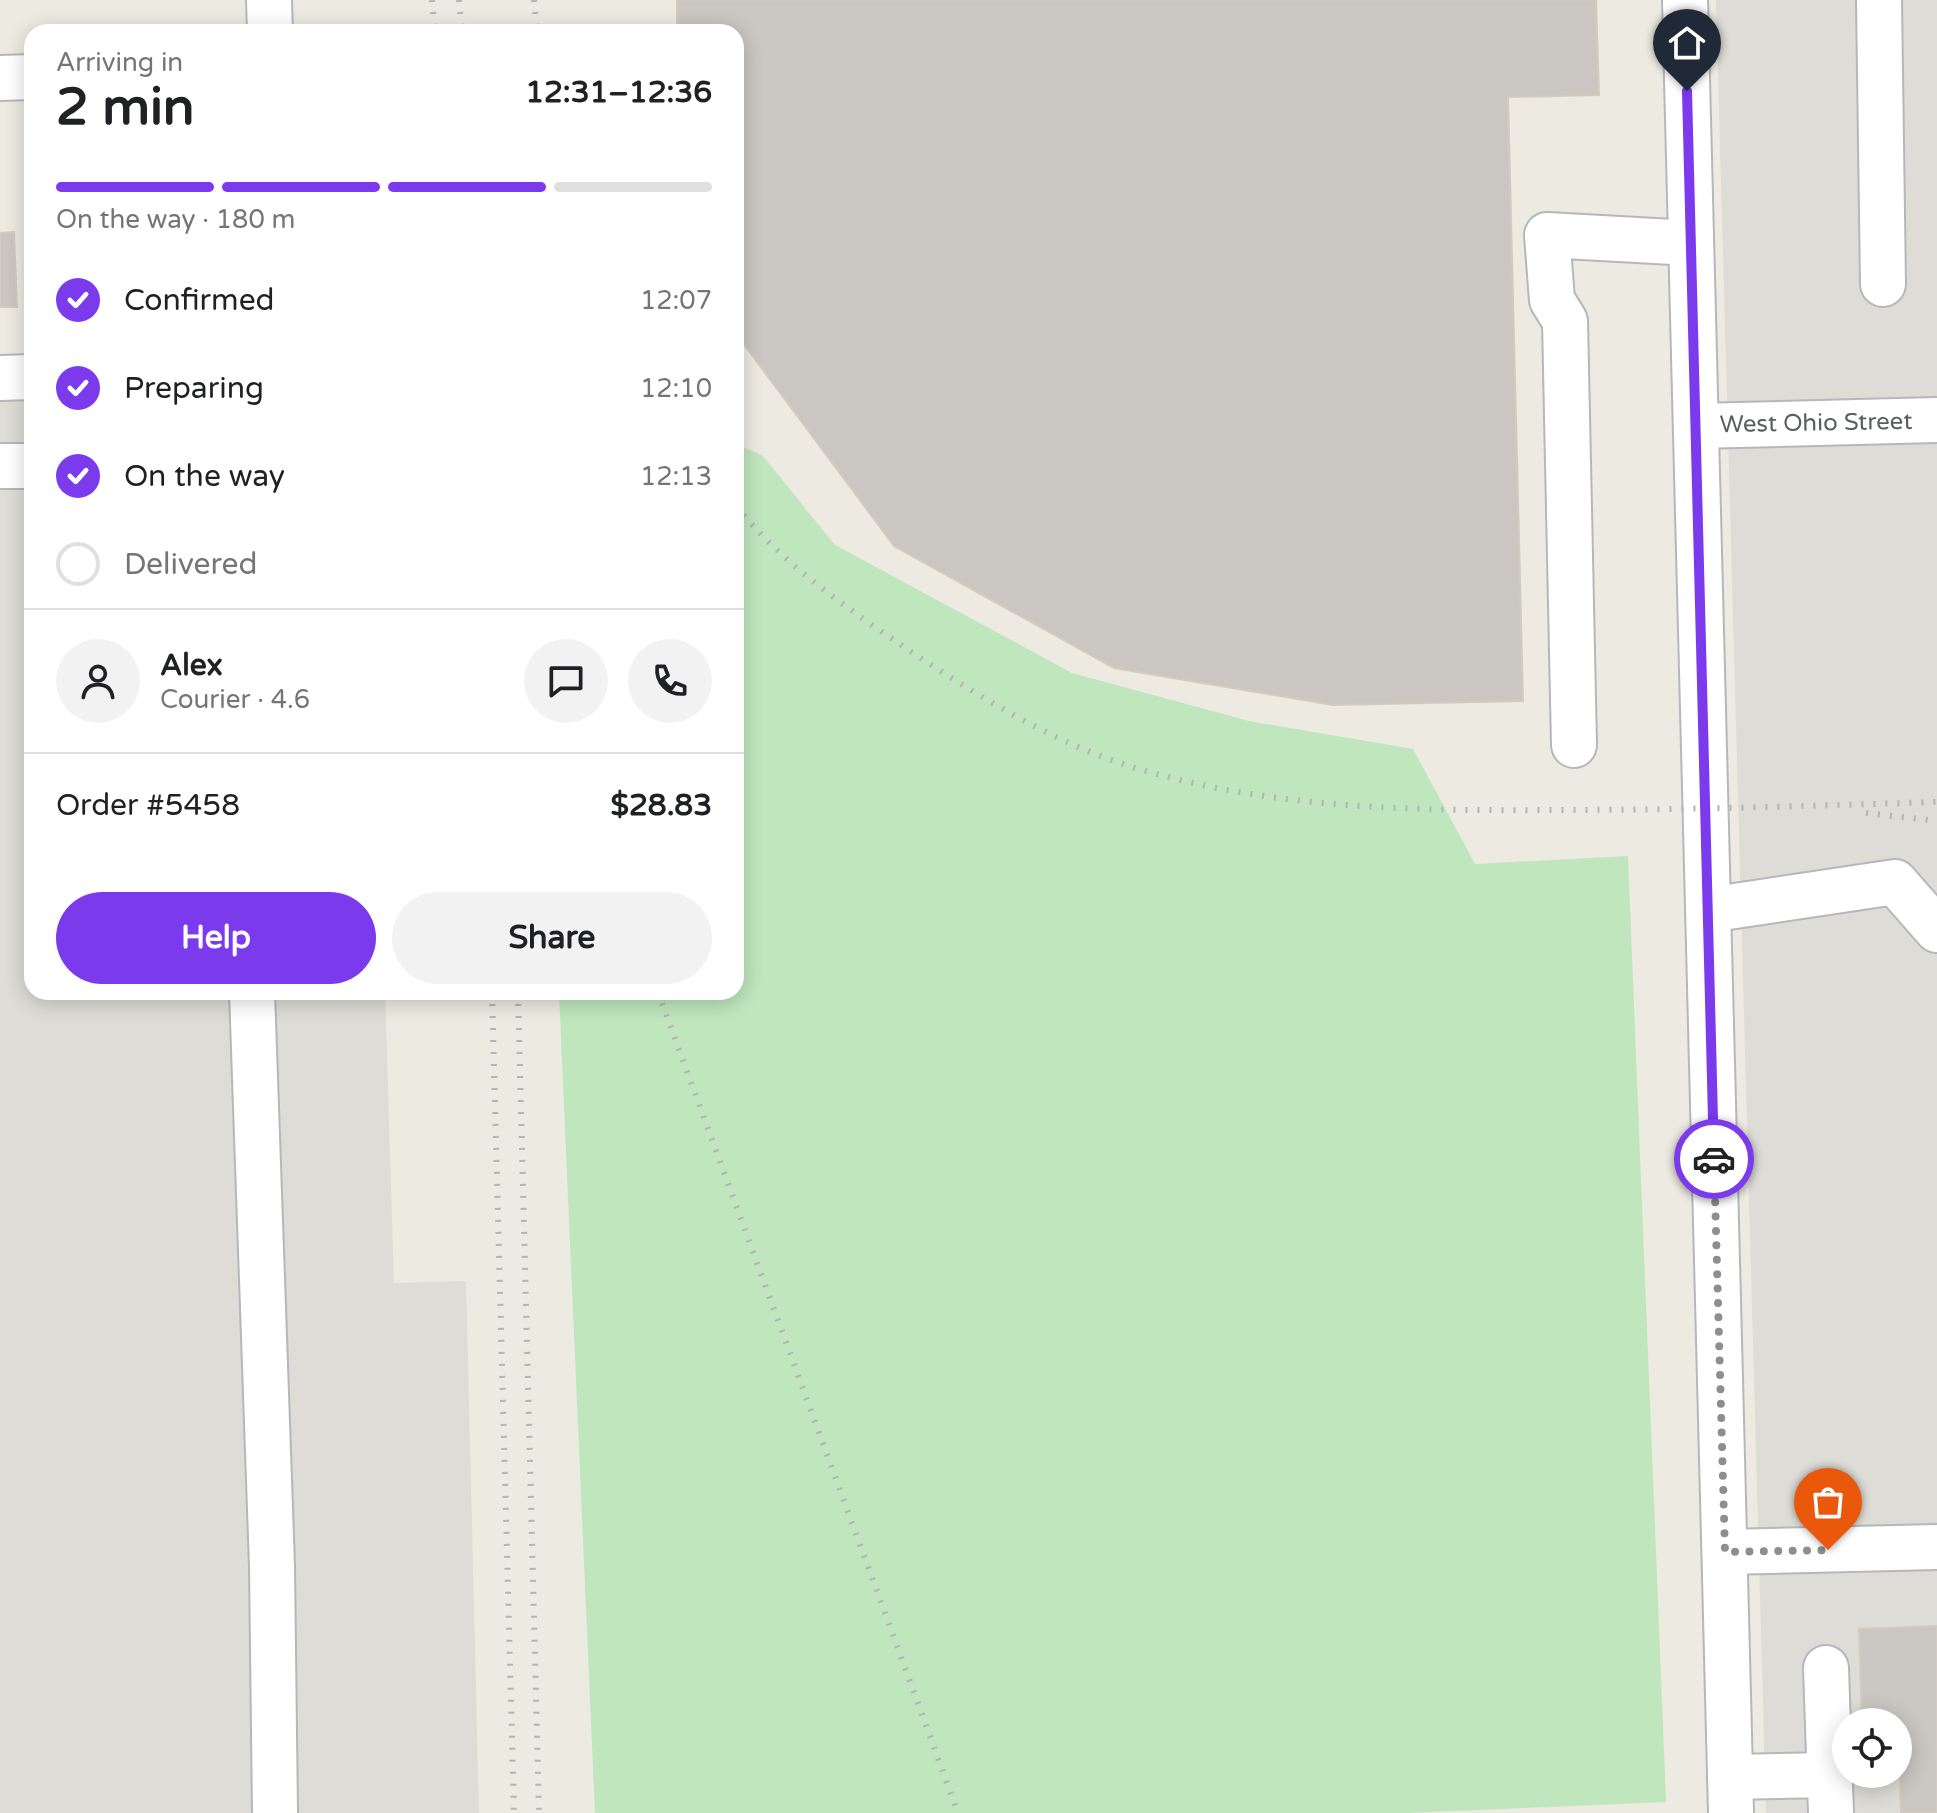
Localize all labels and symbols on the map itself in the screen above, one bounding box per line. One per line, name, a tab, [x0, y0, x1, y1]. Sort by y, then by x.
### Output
pin	[1653, 9, 1721, 91]
street label: West Ohio Street	[1719, 407, 1913, 439]
courier	[1674, 1119, 1754, 1199]
pin	[1794, 1468, 1862, 1550]

